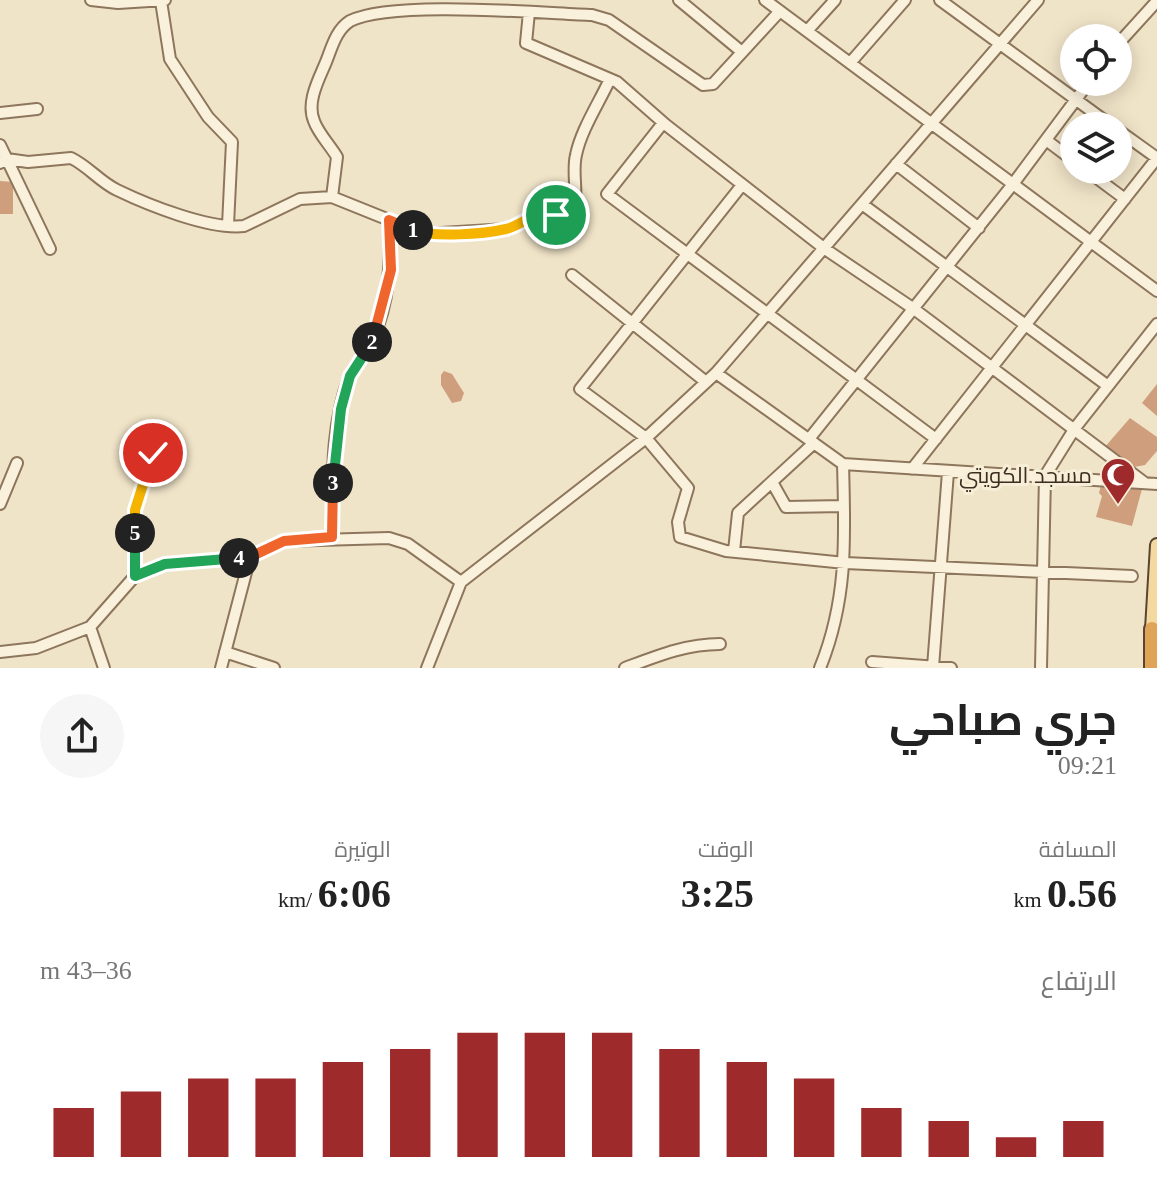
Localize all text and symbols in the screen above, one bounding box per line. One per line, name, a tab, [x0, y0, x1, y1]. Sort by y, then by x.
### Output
map controls	[1060, 24, 1132, 184]
button: locate	[1060, 24, 1132, 96]
button: layers	[1060, 112, 1132, 184]
pin	[522, 181, 590, 249]
icon: arrive	[534, 193, 578, 237]
pin: 1	[393, 210, 433, 250]
text: 1	[408, 217, 419, 242]
pin: 2	[352, 322, 392, 362]
text: 2	[367, 329, 378, 354]
pin	[119, 419, 187, 487]
icon: check	[131, 431, 175, 475]
mosque icon: مسجد الكويتي	[1099, 456, 1137, 506]
pin: 3	[313, 463, 353, 503]
place label: مسجد الكويتي	[959, 463, 1092, 492]
text: 3	[328, 470, 339, 495]
pin: 5	[115, 513, 155, 553]
text: 5	[130, 520, 141, 545]
pin: 4	[219, 538, 259, 578]
text: 4	[234, 545, 245, 570]
button: share	[40, 694, 124, 778]
text: جري صباحي	[889, 696, 1117, 745]
text: 09:21	[1058, 751, 1117, 780]
text: الوتيرة	[335, 837, 391, 862]
text: الوقت	[698, 837, 754, 862]
text: المسافة	[1039, 837, 1117, 862]
text: 6:06	[318, 871, 391, 916]
text: 3:25	[681, 871, 754, 916]
text: 0.56	[1047, 871, 1117, 916]
text: /km	[278, 887, 318, 912]
text: km	[1013, 887, 1047, 912]
text: 36–43 m	[40, 956, 132, 985]
text: الارتفاع	[1041, 967, 1117, 996]

